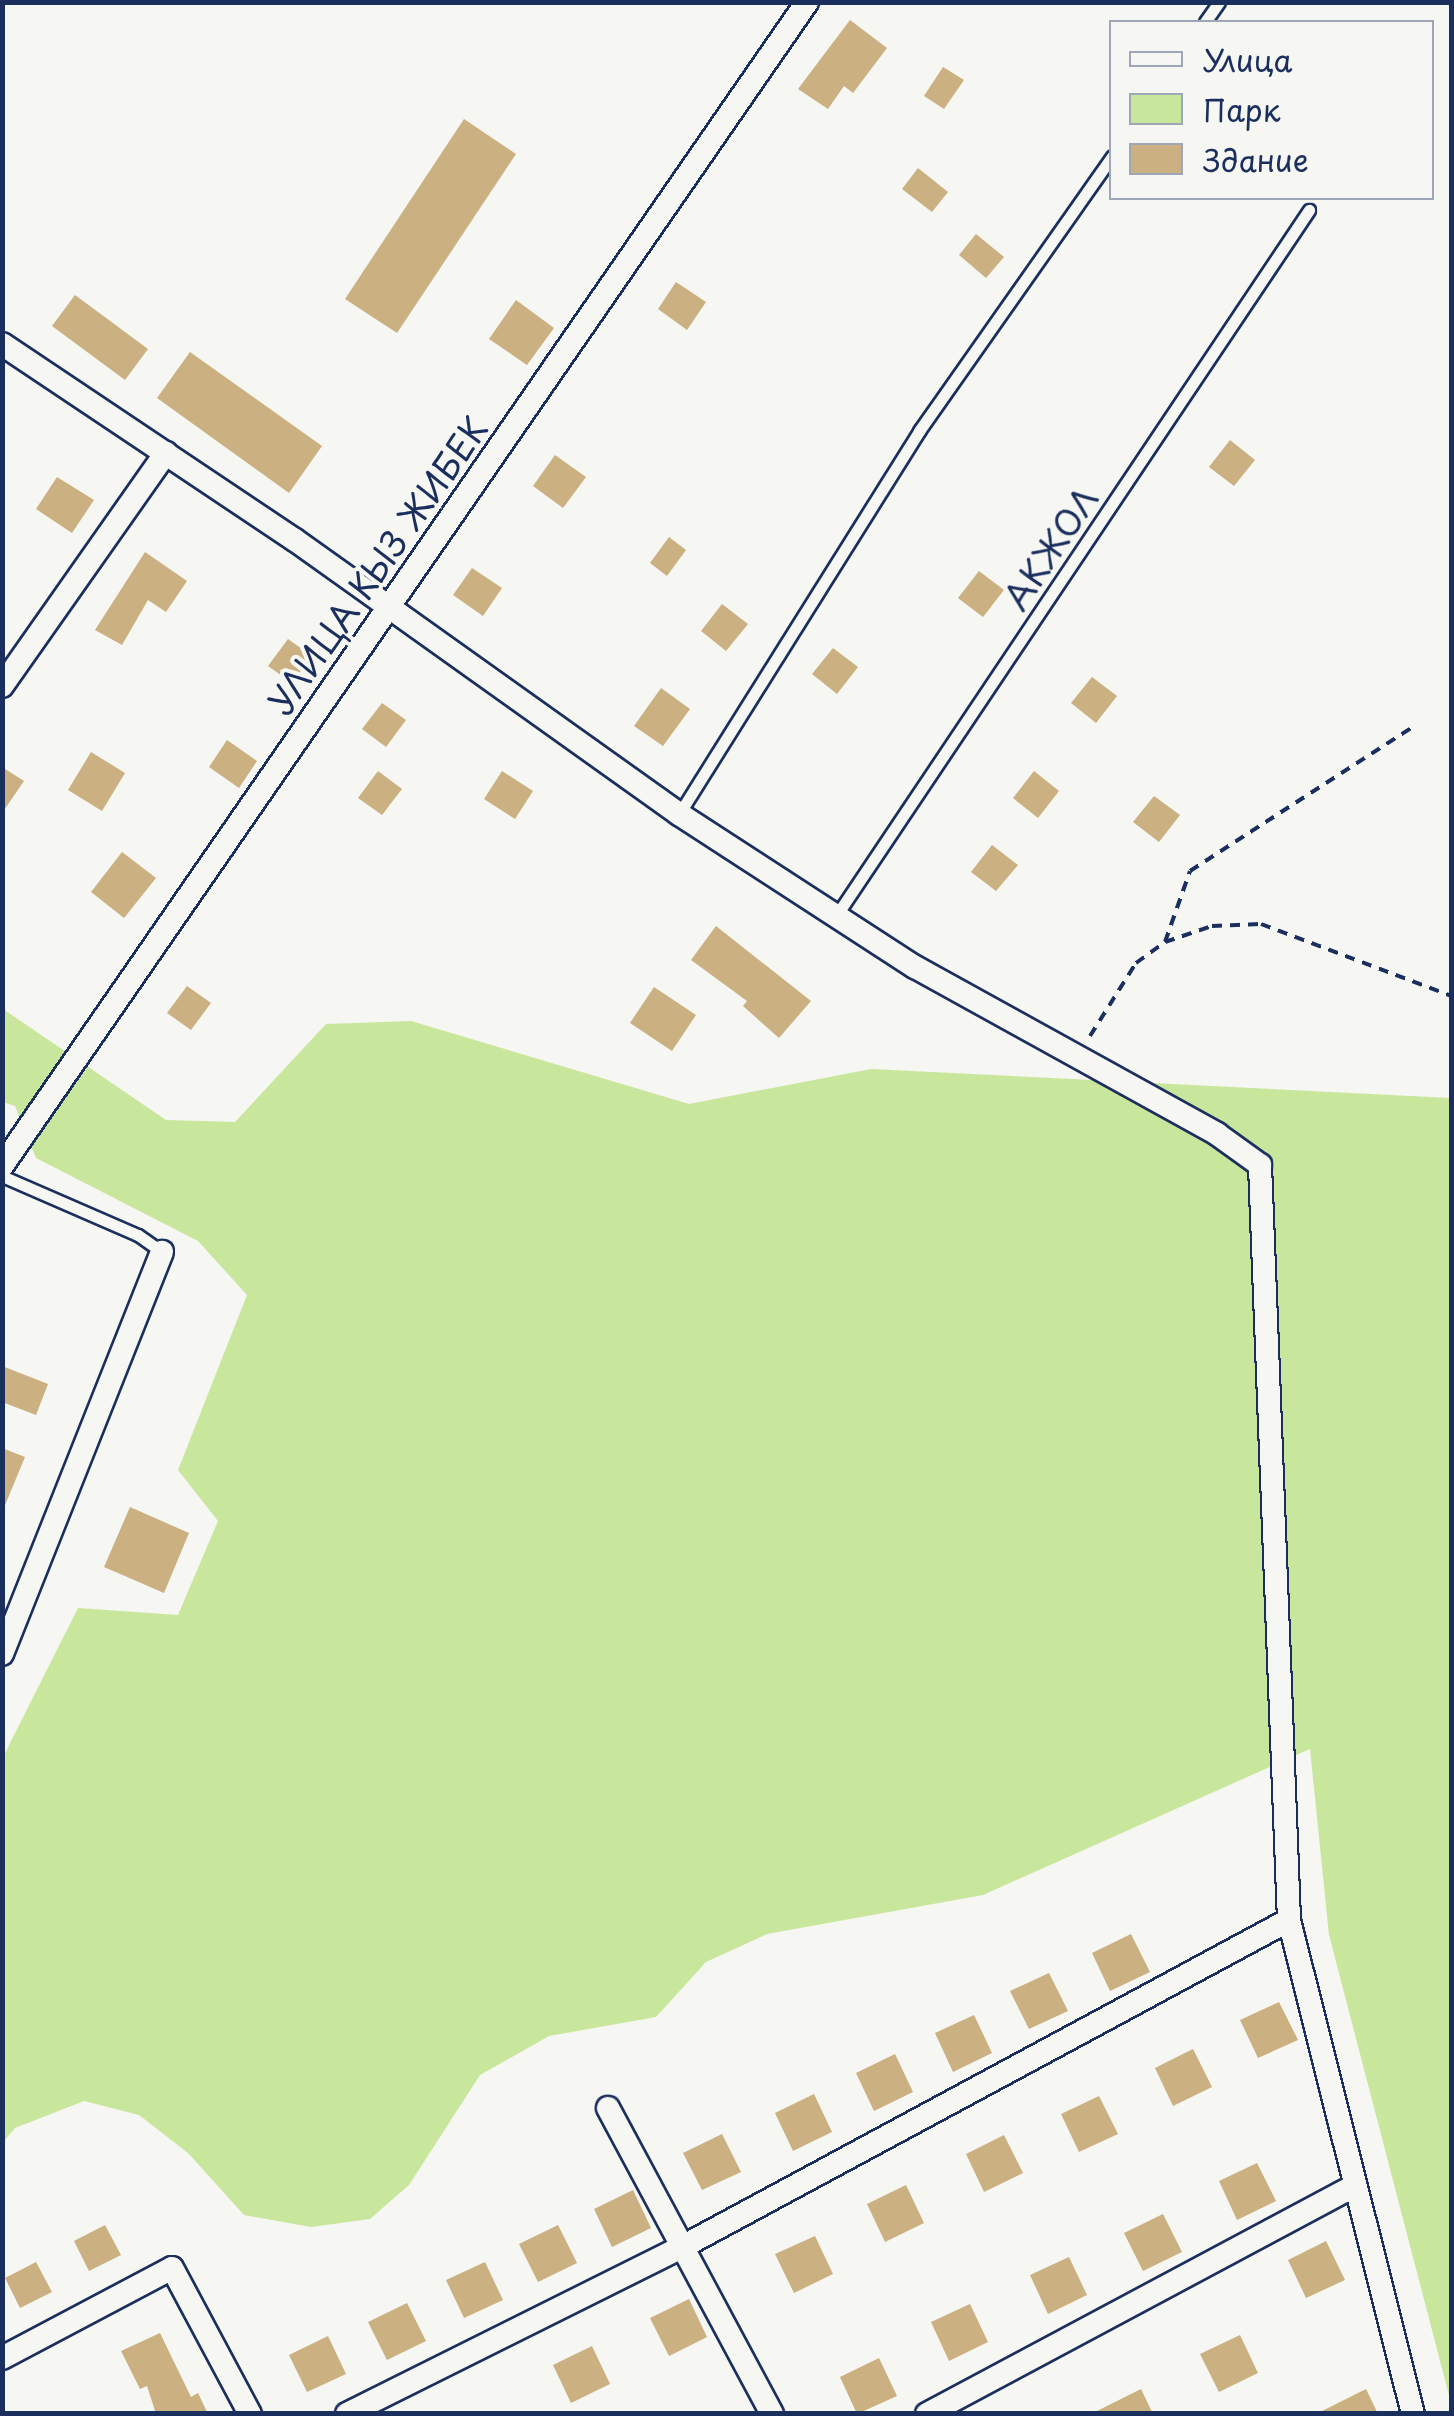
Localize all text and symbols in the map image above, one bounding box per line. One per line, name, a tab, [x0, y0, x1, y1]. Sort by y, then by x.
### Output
legend	[1109, 20, 1434, 200]
text: Улица	[1203, 37, 1292, 82]
text: Парк	[1203, 87, 1280, 132]
text: Здание	[1203, 137, 1309, 182]
street label: УЛИЦА КЫЗ ЖИБЕК	[257, 407, 497, 723]
street label: АКЖОЛ	[994, 479, 1106, 617]

